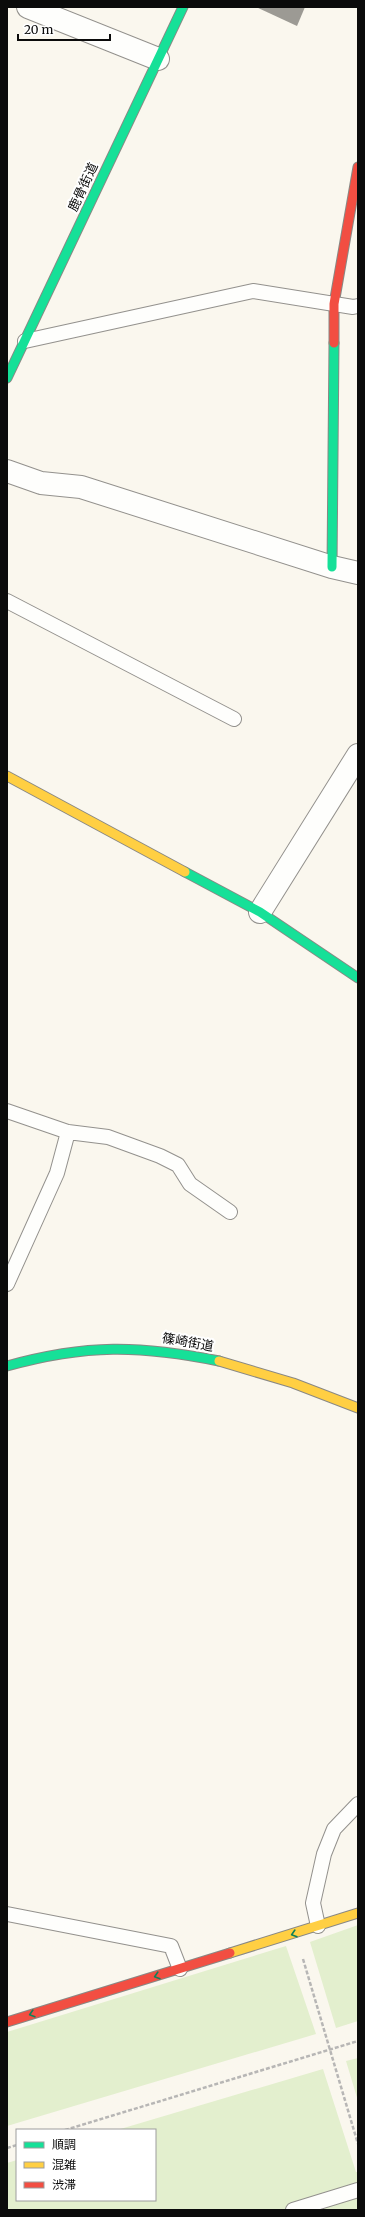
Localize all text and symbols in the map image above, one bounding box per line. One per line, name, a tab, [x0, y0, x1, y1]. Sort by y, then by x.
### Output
scale bar	[18, 16, 110, 42]
text: 20 m	[24, 22, 53, 37]
street label: 鹿骨街道	[64, 160, 102, 214]
street label: 篠崎街道	[161, 1329, 215, 1355]
one-way arrow	[291, 1929, 298, 1938]
one-way arrow	[153, 1971, 160, 1980]
one-way arrow	[29, 2010, 36, 2018]
legend	[16, 2129, 156, 2201]
text: 順調	[52, 2137, 76, 2152]
text: 混雑	[52, 2157, 76, 2172]
text: 渋滞	[52, 2177, 76, 2192]

